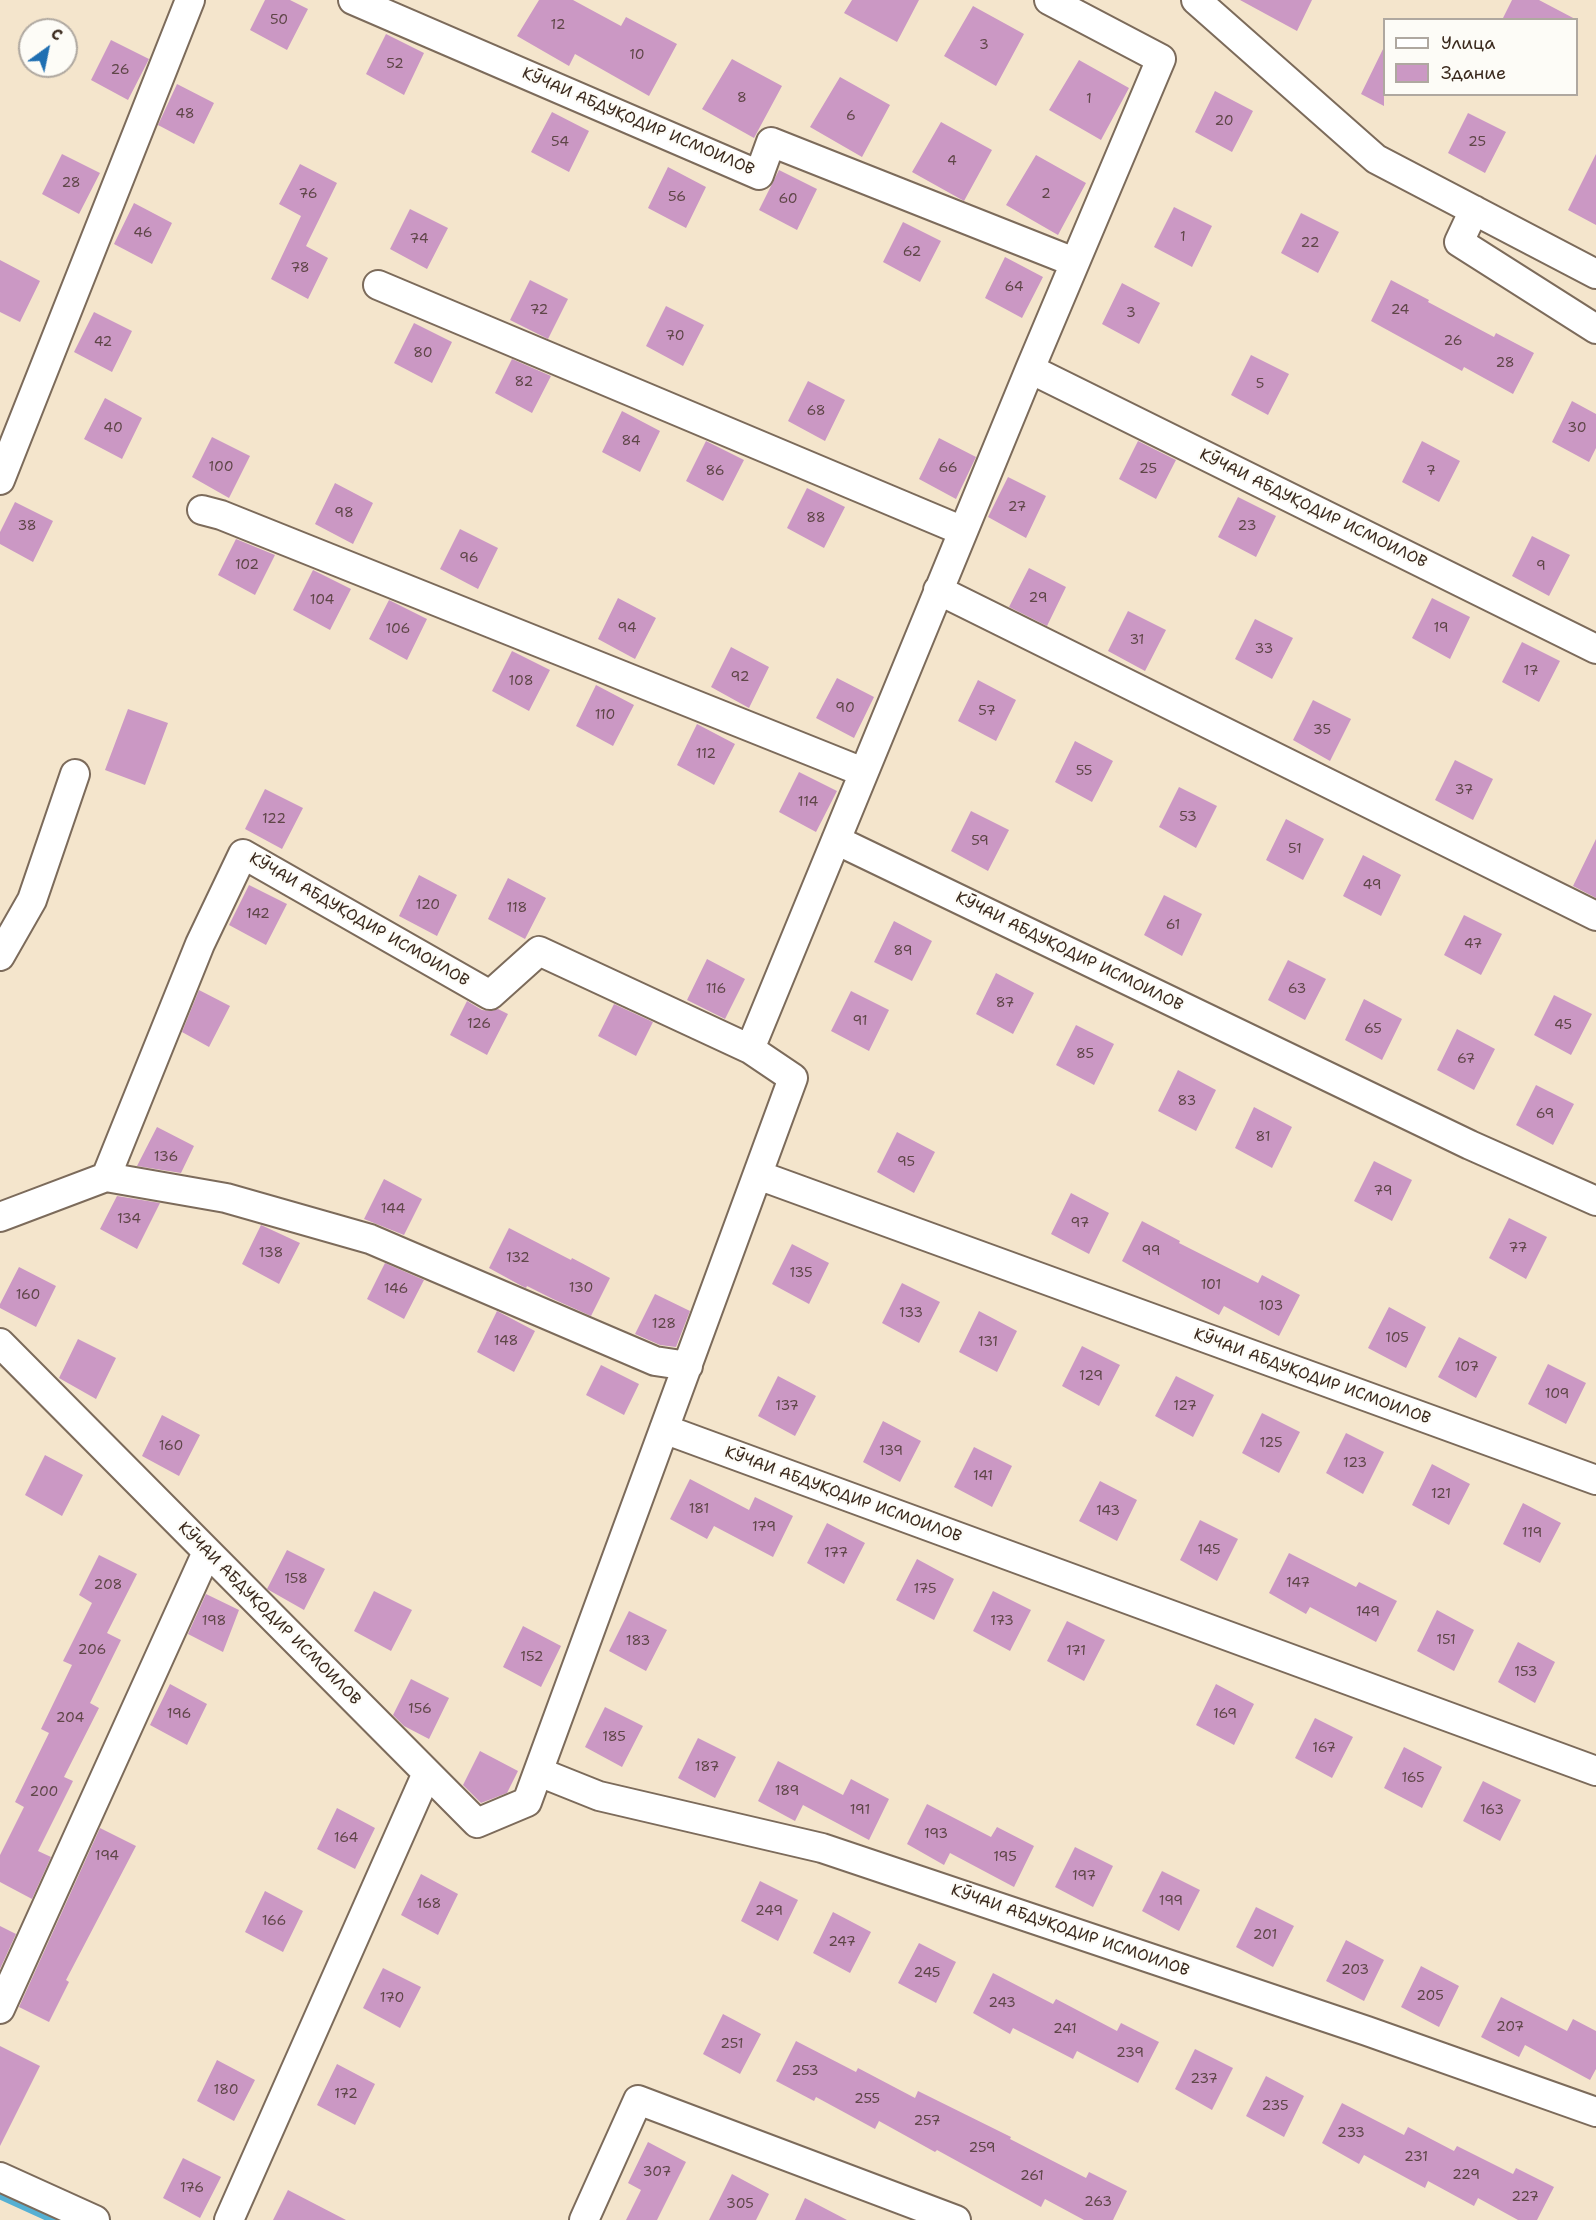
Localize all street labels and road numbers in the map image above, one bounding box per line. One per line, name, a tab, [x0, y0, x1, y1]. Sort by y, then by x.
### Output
street label: КӮЧАИ АБДУҚОДИР ИСМОИЛОВ	[519, 64, 757, 180]
street label: КӮЧАИ АБДУҚОДИР ИСМОИЛОВ	[1196, 445, 1430, 573]
street label: КӮЧАИ АБДУҚОДИР ИСМОИЛОВ	[246, 849, 472, 991]
street label: КӮЧАИ АБДУҚОДИР ИСМОИЛОВ	[952, 888, 1186, 1016]
street label: КӮЧАИ АБДУҚОДИР ИСМОИЛОВ	[1191, 1325, 1433, 1429]
street label: КӮЧАИ АБДУҚОДИР ИСМОИЛОВ	[722, 1443, 964, 1547]
street label: КӮЧАИ АБДУҚОДИР ИСМОИЛОВ	[174, 1519, 364, 1709]
street label: КӮЧАИ АБДУҚОДИР ИСМОИЛОВ	[948, 1881, 1192, 1981]

